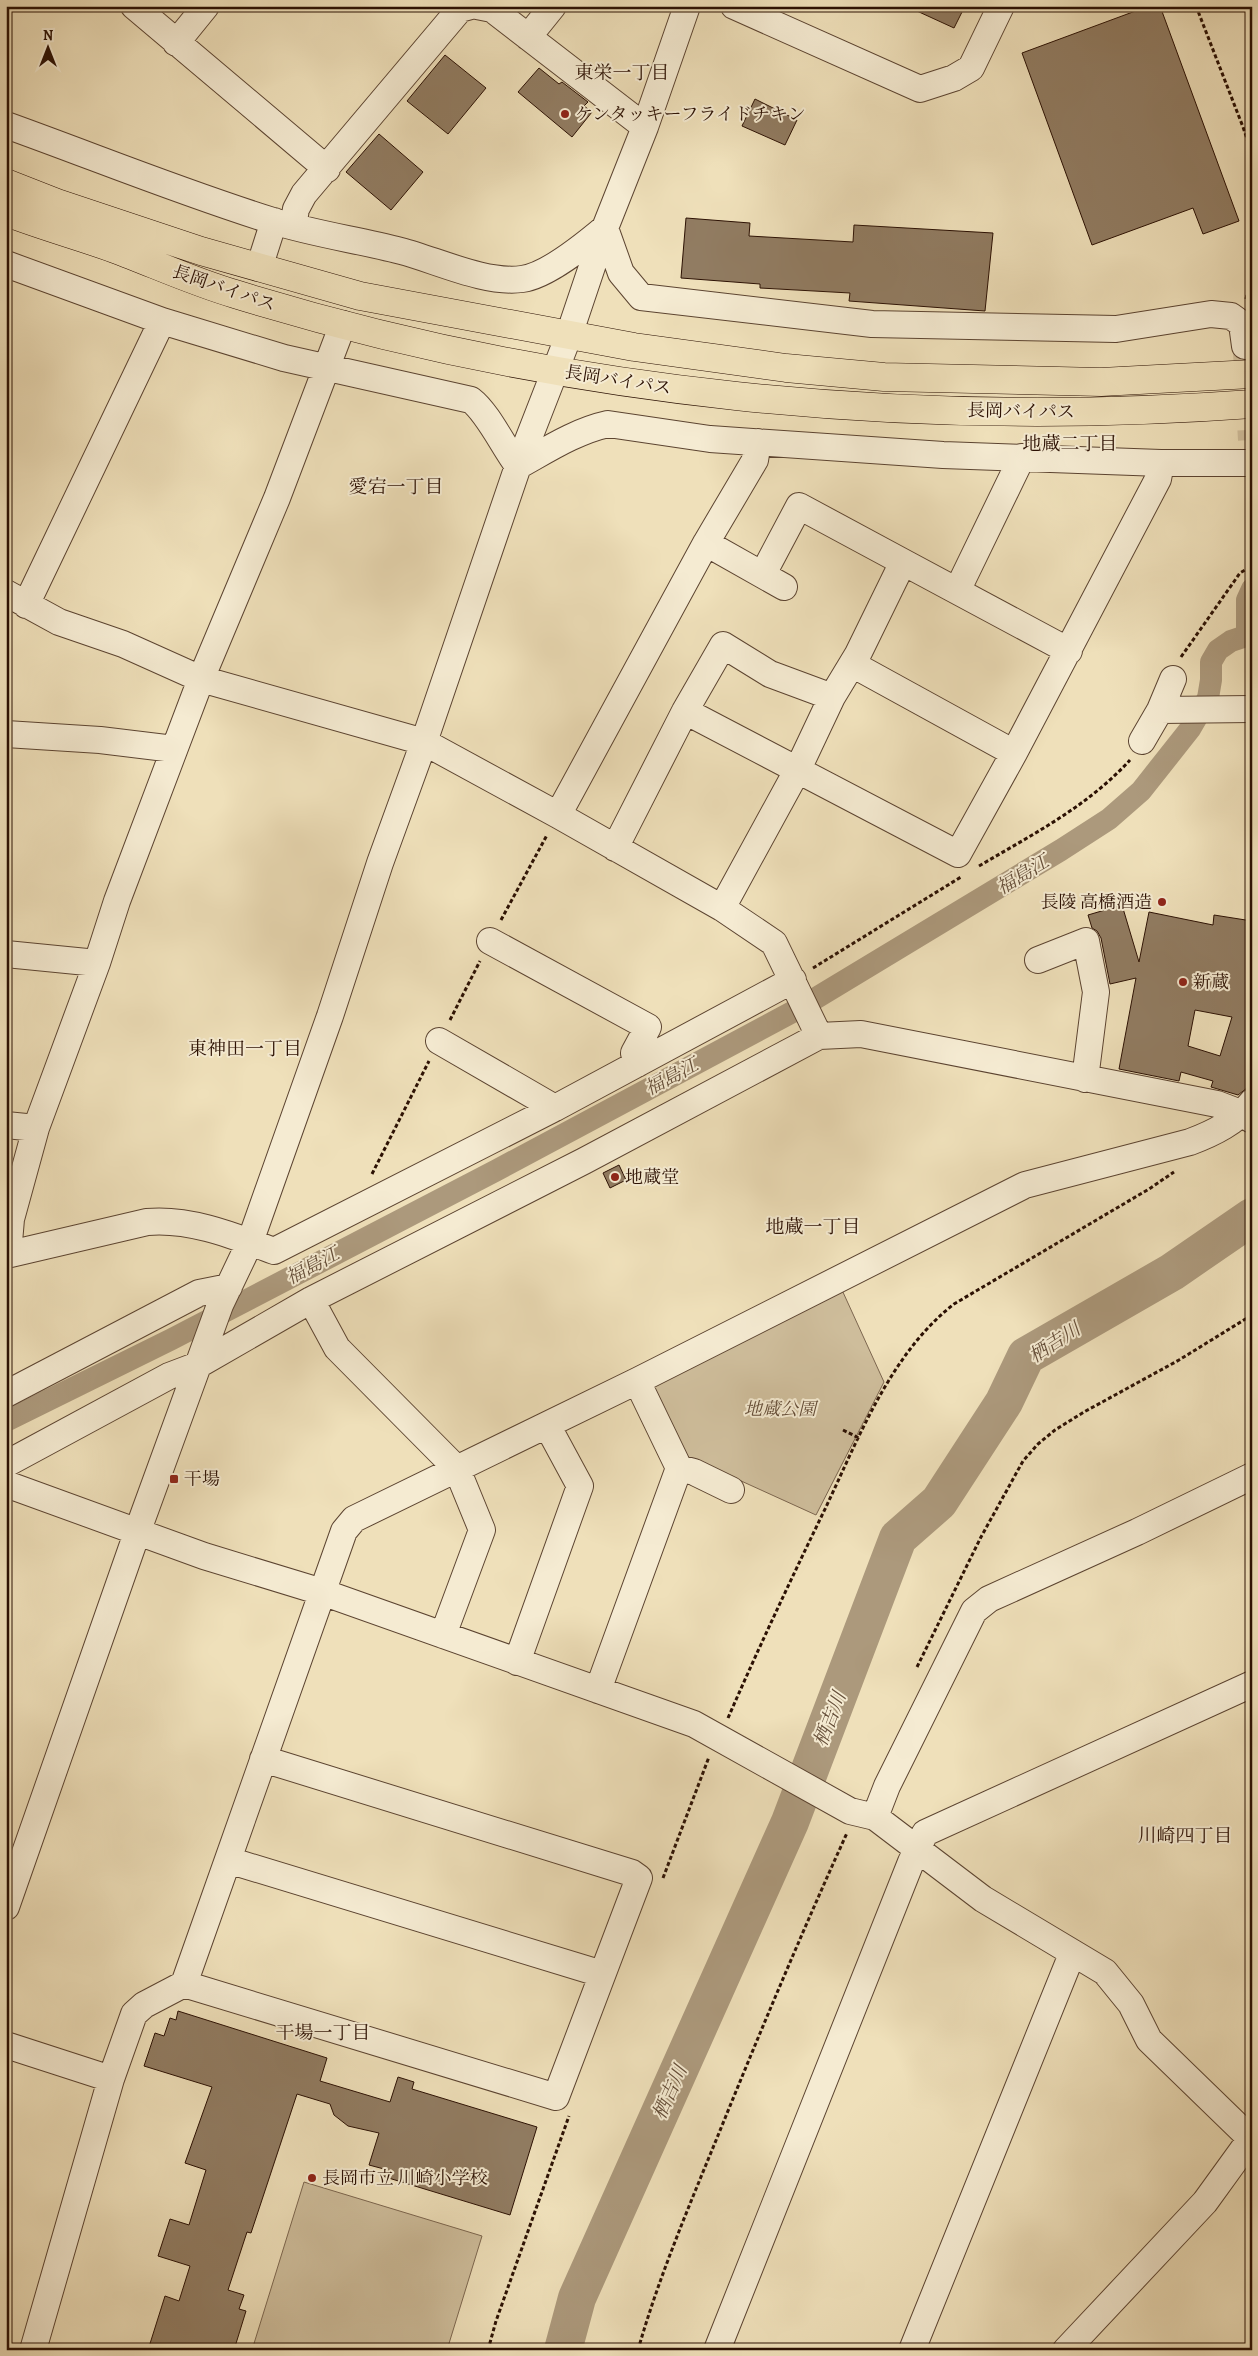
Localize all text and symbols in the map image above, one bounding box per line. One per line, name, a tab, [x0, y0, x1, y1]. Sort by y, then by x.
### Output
north arrow	[22, 22, 72, 72]
text: N	[43, 26, 53, 45]
district label: 東栄一丁目	[574, 60, 670, 86]
place label: ケンタッキーフライドチキン	[575, 102, 806, 126]
marker: ケンタッキーフライドチキン	[559, 108, 571, 120]
street label: 長岡バイパス	[169, 259, 279, 317]
street label: 長岡バイパス	[563, 360, 673, 400]
street label: 長岡バイパス	[967, 398, 1075, 424]
district label: 地蔵二丁目	[1022, 431, 1118, 457]
district label: 愛宕一丁目	[348, 474, 444, 500]
water label: 福島江	[991, 847, 1056, 901]
place label: 長陵 高橋酒造	[1040, 890, 1152, 914]
marker: 長陵 高橋酒造	[1156, 896, 1168, 908]
place label: 新蔵	[1193, 970, 1229, 994]
marker: 新蔵	[1177, 976, 1189, 988]
district label: 東神田一丁目	[188, 1036, 302, 1062]
water label: 福島江	[640, 1051, 705, 1102]
place label: 地蔵堂	[625, 1165, 679, 1189]
marker: 地蔵堂	[609, 1171, 621, 1183]
district label: 地蔵一丁目	[765, 1214, 861, 1240]
water label: 福島江	[281, 1240, 346, 1291]
water label: 栖吉川	[1024, 1315, 1087, 1369]
park label: 地蔵公園	[744, 1397, 819, 1421]
place label: 干場	[184, 1467, 220, 1491]
marker: 干場	[168, 1473, 180, 1485]
water label: 栖吉川	[808, 1686, 853, 1751]
district label: 川崎四丁目	[1137, 1823, 1233, 1849]
district label: 干場一丁目	[275, 2020, 371, 2046]
water label: 栖吉川	[646, 2059, 694, 2124]
place label: 長岡市立 川崎小学校	[322, 2166, 488, 2190]
marker: 長岡市立 川崎小学校	[306, 2172, 318, 2184]

